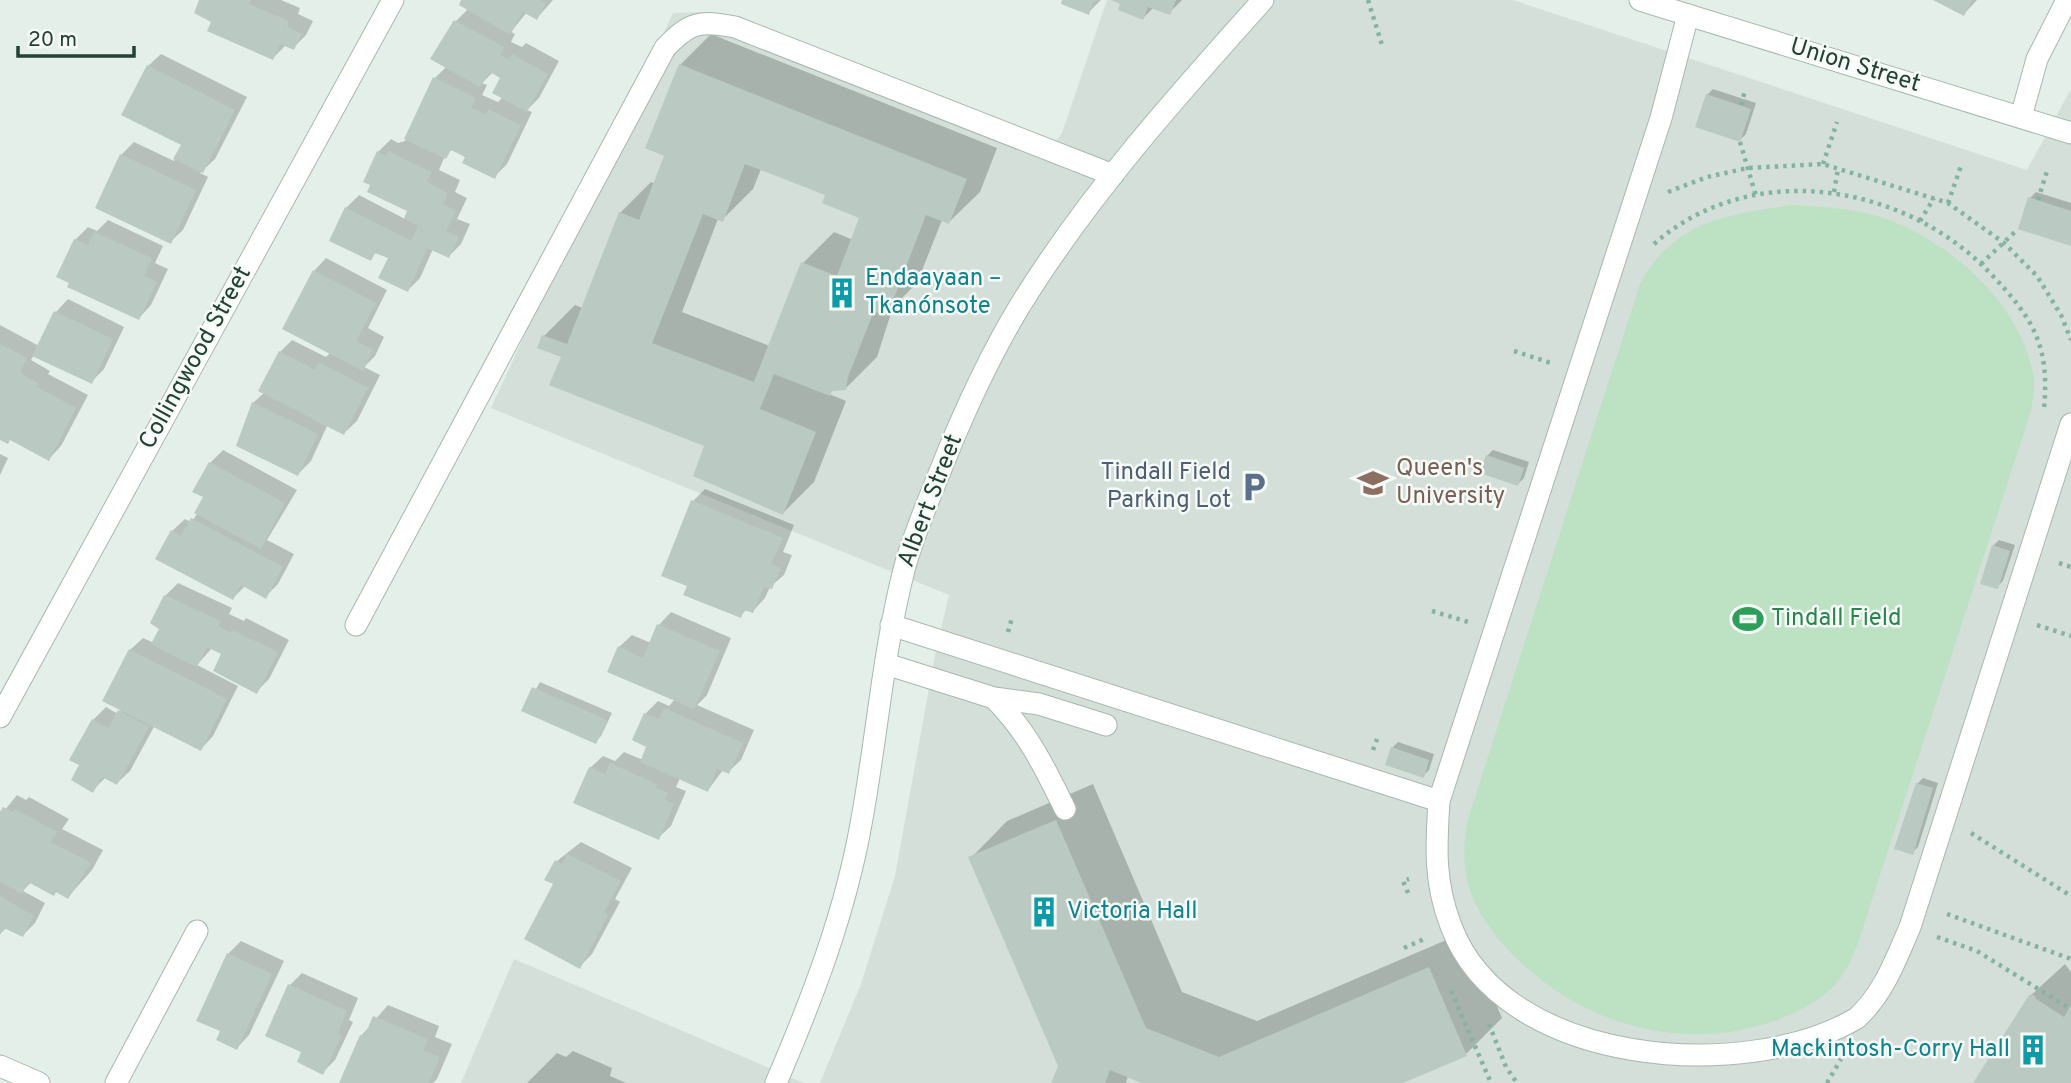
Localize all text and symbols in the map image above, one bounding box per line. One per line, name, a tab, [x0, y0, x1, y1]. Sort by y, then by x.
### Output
scale bar	[18, 14, 133, 58]
text: 20 m	[28, 27, 77, 54]
street label: Union Street	[1786, 32, 1924, 100]
street label: Collingwood Street	[133, 261, 259, 455]
place label: Endaayaan – Tkanónsote	[865, 264, 1001, 322]
building icon: Endaayaan – Tkanónsote	[825, 276, 859, 310]
street label: Albert Street	[892, 430, 970, 572]
place label: Queen's University	[1396, 454, 1505, 512]
place label: Tindall Field Parking Lot	[1100, 458, 1231, 516]
school or university icon: Queen's University	[1356, 466, 1390, 500]
parking icon: Tindall Field Parking Lot	[1237, 470, 1271, 504]
sports icon: Tindall Field	[1731, 602, 1765, 636]
place label: Tindall Field	[1771, 604, 1902, 634]
building icon: Victoria Hall	[1027, 895, 1061, 929]
place label: Victoria Hall	[1067, 897, 1197, 927]
building icon: Mackintosh-Corry Hall	[2016, 1033, 2050, 1067]
place label: Mackintosh-Corry Hall	[1771, 1035, 2010, 1065]

